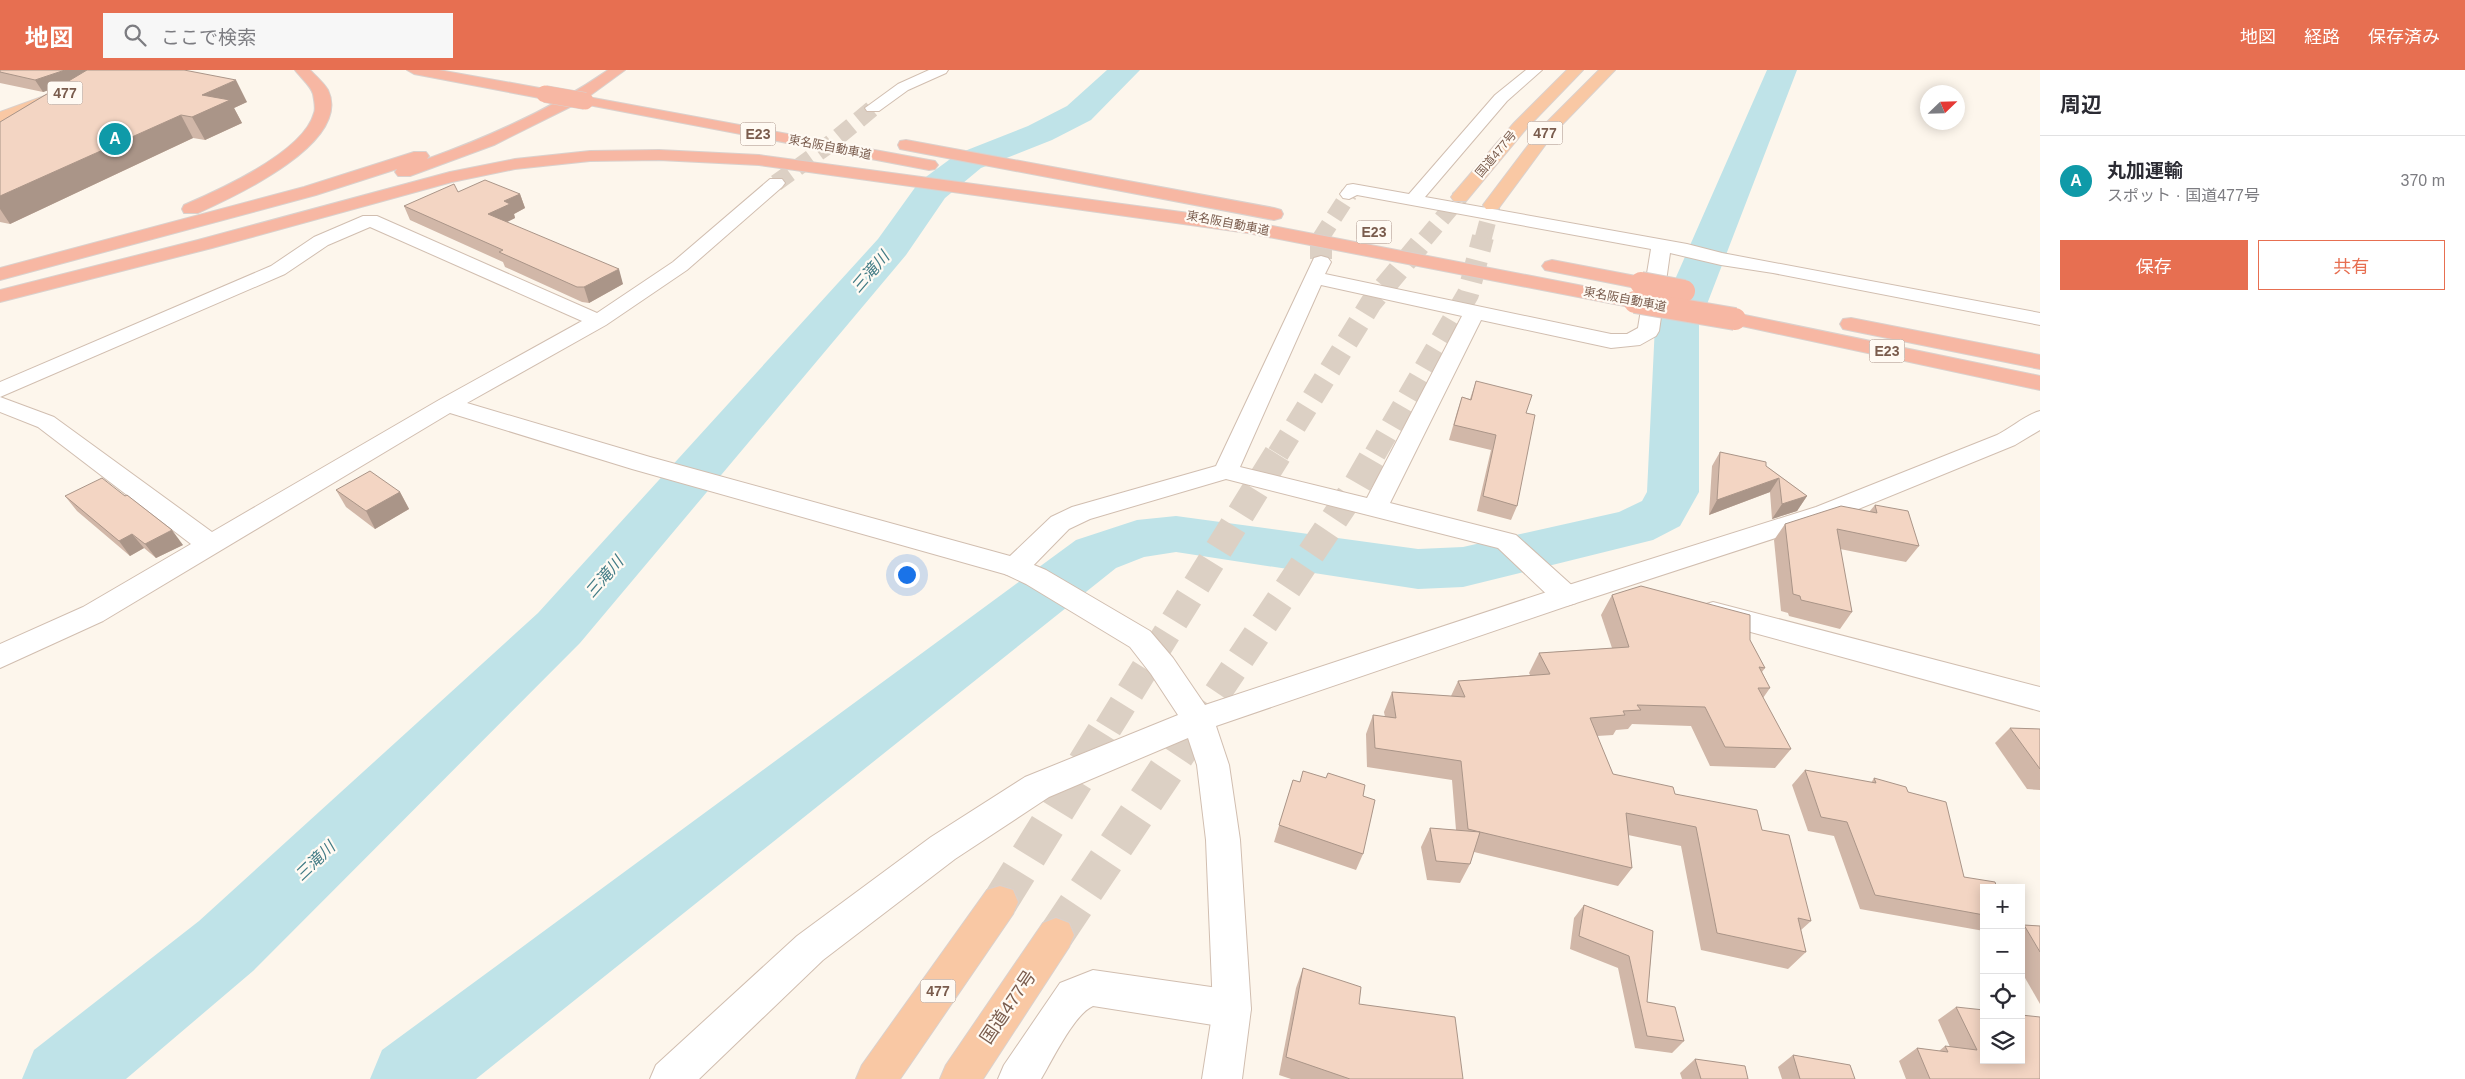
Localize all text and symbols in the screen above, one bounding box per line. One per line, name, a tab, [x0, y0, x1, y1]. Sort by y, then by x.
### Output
search box	[103, 13, 453, 58]
icon: search	[121, 21, 149, 49]
text: 地図	[25, 24, 73, 51]
text: ここで検索	[161, 27, 256, 48]
text: 地図	[2240, 27, 2276, 47]
text: 経路	[2304, 27, 2340, 47]
text: 保存済み	[2368, 27, 2440, 47]
road number: 477	[48, 82, 82, 104]
north arrow	[1920, 85, 1965, 130]
text: 周辺	[2060, 93, 2102, 116]
pin: A	[99, 120, 131, 158]
road number: E23	[740, 122, 776, 146]
road number: 477	[1528, 122, 1562, 144]
street label: 国道477号	[1473, 128, 1519, 180]
street label: 東名阪自動車道	[787, 132, 873, 162]
text: 丸加運輸	[2107, 160, 2183, 181]
text: A	[2070, 172, 2082, 189]
text: 370 m	[2401, 172, 2445, 189]
text: スポット · 国道477号	[2107, 187, 2260, 204]
street label: 東名阪自動車道	[1185, 208, 1271, 238]
road number: E23	[1356, 220, 1392, 243]
button: 保存	[2060, 240, 2248, 290]
button: 共有	[2258, 240, 2445, 290]
water label: 三滝川	[848, 247, 893, 296]
street label: 東名阪自動車道	[1582, 284, 1668, 314]
road number: E23	[1870, 340, 1904, 362]
water label: 三滝川	[582, 552, 627, 601]
your location	[894, 562, 920, 588]
water label: 三滝川	[292, 837, 340, 884]
map controls	[1980, 884, 2025, 1064]
button: +	[1980, 884, 2025, 929]
button: −	[1980, 929, 2025, 974]
street label: 国道477号	[976, 967, 1040, 1047]
button: locate	[1980, 974, 2025, 1019]
road number: 477	[920, 979, 956, 1002]
button: layers	[1980, 1019, 2025, 1064]

